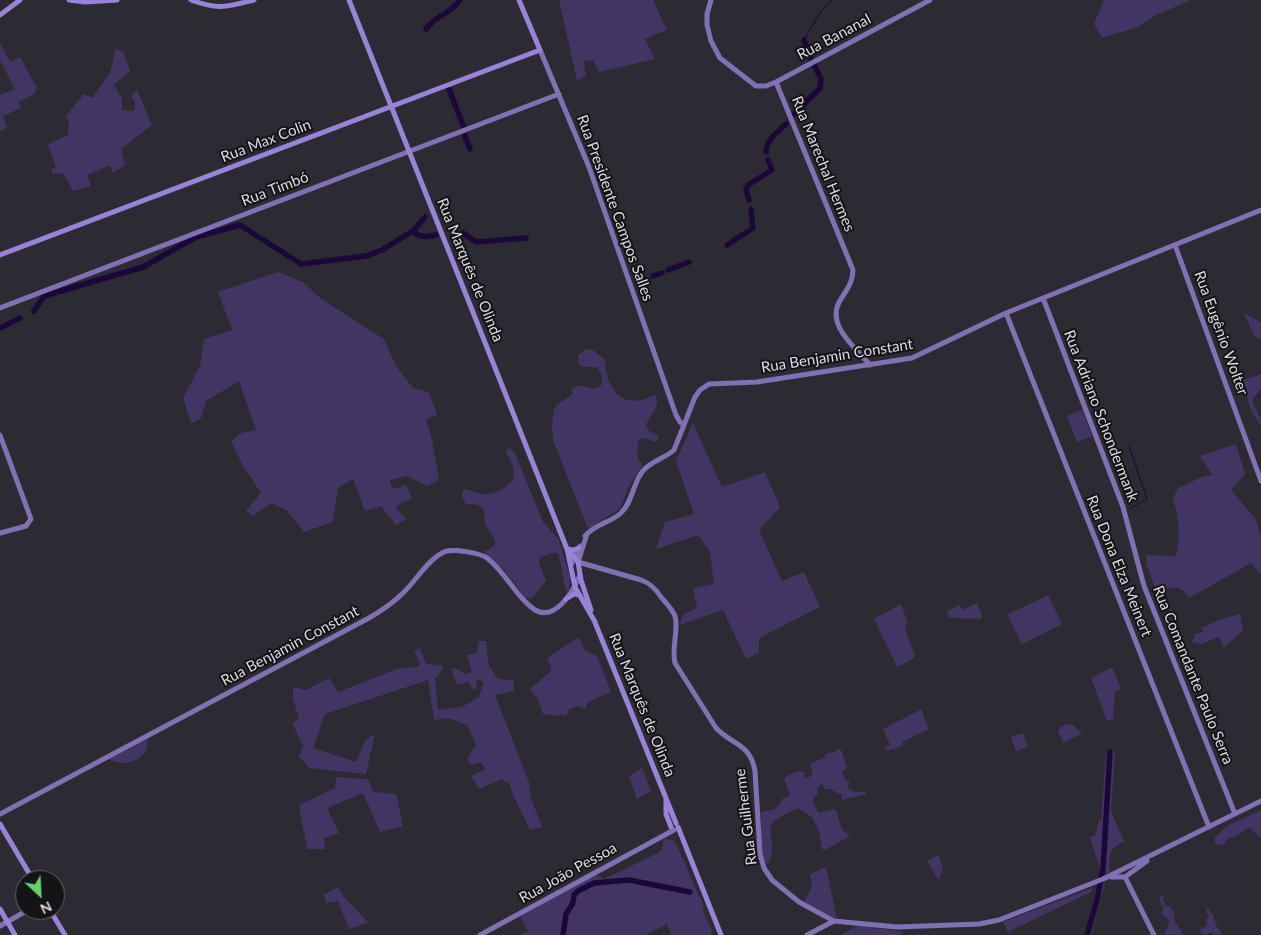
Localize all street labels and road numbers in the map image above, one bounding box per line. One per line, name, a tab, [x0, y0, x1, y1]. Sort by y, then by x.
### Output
street label: Rua Bananal	[794, 10, 874, 64]
street label: Rua Marechal Hermes	[788, 94, 858, 234]
street label: Rua Presidente Campos Salles	[573, 113, 657, 303]
street label: Rua Max Colin	[218, 116, 314, 166]
street label: Rua Timbó	[239, 168, 311, 210]
street label: Rua Marquês de Olinda	[433, 195, 507, 345]
street label: Rua Eugênio Wolter	[1190, 268, 1252, 398]
street label: Rua Adriano Schondermank	[1060, 328, 1142, 504]
street label: Rua Benjamin Constant	[760, 335, 914, 377]
street label: Rua Dona Elza Meinert	[1082, 493, 1156, 639]
street label: Rua Comandante Paulo Serra	[1149, 583, 1237, 767]
street label: Rua Benjamin Constant	[218, 602, 362, 690]
street label: Rua Marquês de Olinda	[605, 630, 679, 780]
street label: Rua Guilherme	[731, 768, 761, 866]
street label: Rua João Pessoa	[516, 839, 620, 907]

